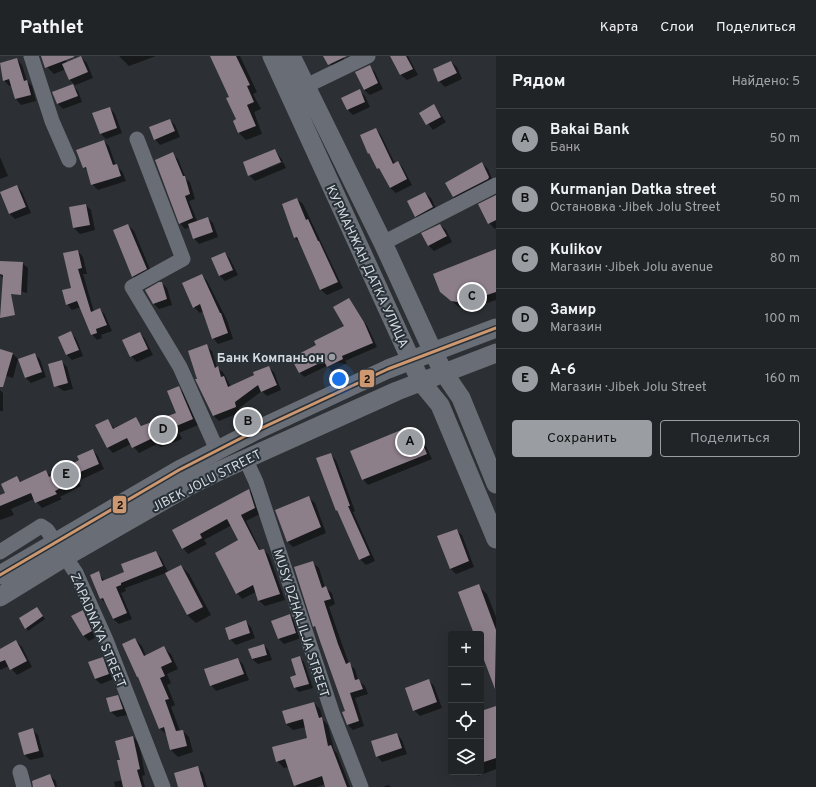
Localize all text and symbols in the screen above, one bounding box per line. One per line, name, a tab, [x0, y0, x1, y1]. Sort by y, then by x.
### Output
text: Pathlet	[20, 16, 84, 40]
text: Карта	[600, 19, 638, 36]
text: Слои	[660, 19, 694, 36]
text: Поделиться	[716, 19, 796, 36]
text: Рядом	[512, 71, 565, 93]
text: Найдено: 5	[732, 74, 800, 90]
text: Bakai Bank	[550, 121, 630, 140]
text: A	[520, 131, 530, 147]
text: 50 m	[770, 131, 800, 147]
text: Банк	[550, 140, 581, 156]
text: Kurmanjan Datka street	[550, 181, 716, 200]
street label: КУРМАНЖАН ДАТКА УЛИЦА	[321, 183, 411, 351]
text: B	[521, 191, 529, 207]
text: 50 m	[770, 191, 800, 207]
text: Остановка · Jibek Jolu Street	[550, 200, 720, 216]
text: Kulikov	[550, 241, 602, 260]
text: C	[521, 251, 529, 267]
text: 80 m	[770, 251, 800, 267]
text: Магазин · Jibek Jolu avenue	[550, 260, 713, 276]
pin: C	[459, 282, 485, 312]
text: Замир	[550, 301, 596, 320]
text: D	[520, 311, 530, 327]
text: 100 m	[764, 311, 800, 327]
text: Магазин	[550, 320, 602, 336]
place label: Банк Компаньон	[217, 351, 324, 367]
marker: Банк Компаньон	[327, 352, 337, 362]
text: А-6	[550, 361, 576, 380]
your location	[329, 369, 349, 389]
line badge: 2	[359, 369, 375, 388]
text: E	[521, 371, 529, 387]
text: 160 m	[765, 371, 800, 387]
text: 2	[364, 373, 370, 387]
text: Магазин · Jibek Jolu Street	[550, 380, 707, 396]
pin: B	[235, 407, 261, 437]
pin: D	[150, 415, 176, 445]
button: Сохранить	[512, 420, 652, 457]
button: Поделиться	[660, 420, 800, 457]
pin: A	[397, 427, 423, 457]
street label: JIBEK JOLU STREET	[149, 447, 264, 516]
pin: E	[53, 460, 79, 490]
line badge: 2	[112, 495, 127, 514]
text: 2	[117, 499, 123, 513]
street label: MUSY DZHALILJA STREET	[269, 547, 332, 700]
street label: ZAPADNAYA STREET	[66, 571, 129, 691]
map controls	[448, 631, 484, 775]
button: +	[448, 631, 484, 667]
button: −	[448, 667, 484, 703]
button: locate	[448, 703, 484, 739]
button: layers	[448, 739, 484, 775]

